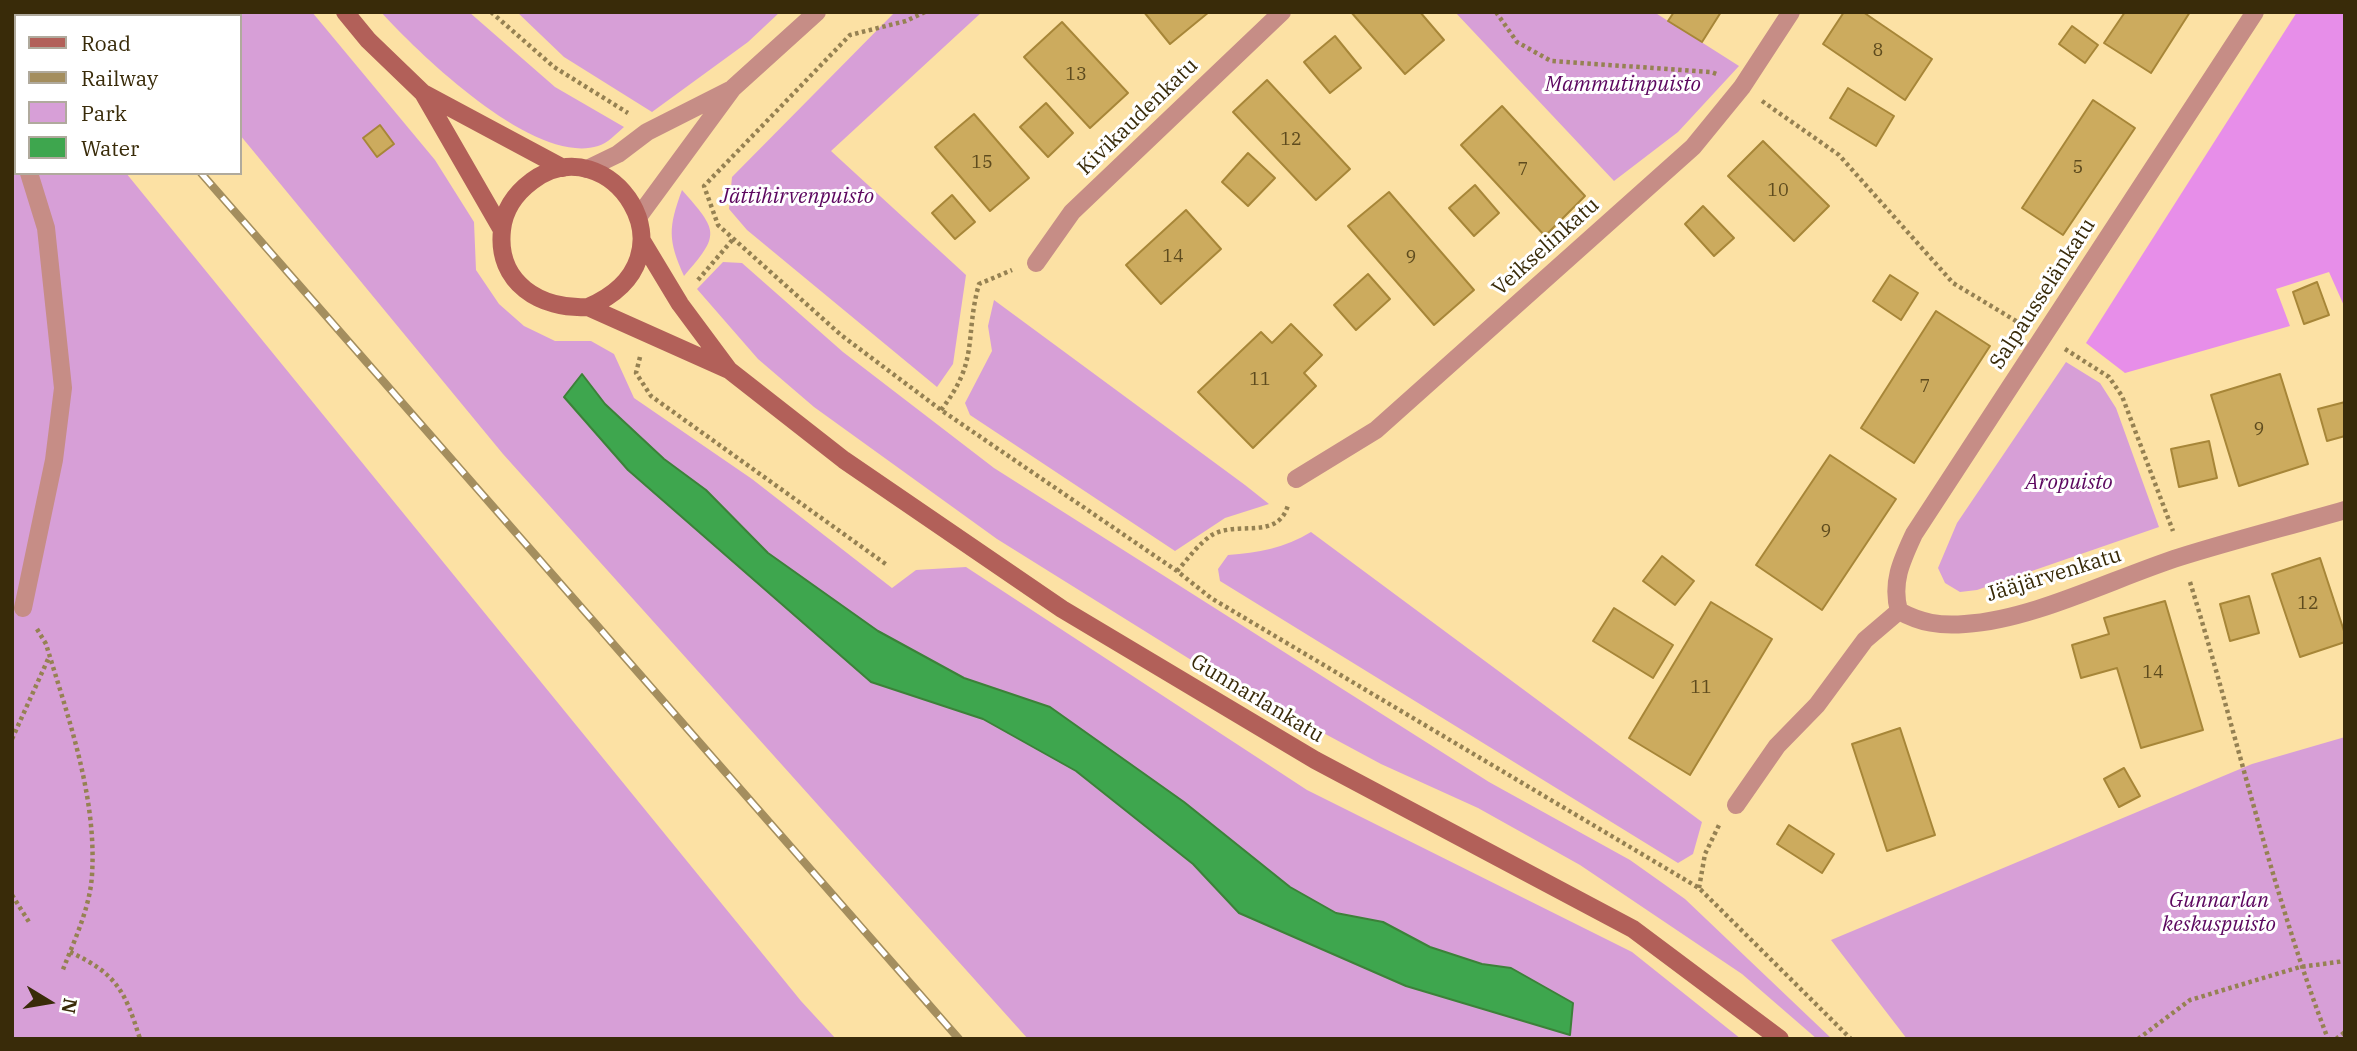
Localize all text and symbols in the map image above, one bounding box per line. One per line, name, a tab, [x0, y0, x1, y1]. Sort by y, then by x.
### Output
legend	[14, 14, 242, 175]
text: Road	[81, 29, 131, 57]
house number: 8	[1873, 40, 1883, 62]
street label: Kivikaudenkatu	[1073, 53, 1203, 181]
text: Railway	[81, 64, 158, 92]
house number: 13	[1065, 64, 1087, 86]
park label: Mammutinpuisto	[1545, 72, 1701, 98]
text: Park	[81, 99, 127, 127]
house number: 12	[1280, 129, 1302, 151]
text: Water	[81, 134, 139, 162]
house number: 15	[971, 152, 993, 174]
house number: 5	[2073, 157, 2083, 179]
house number: 7	[1518, 159, 1528, 181]
house number: 10	[1767, 180, 1789, 202]
park label: Jättihirvenpuisto	[720, 184, 874, 210]
street label: Veikselinkatu	[1488, 193, 1604, 301]
street label: Salpausselänkatu	[1985, 214, 2101, 374]
house number: 14	[1162, 246, 1184, 268]
house number: 9	[1406, 247, 1416, 269]
house number: 11	[1249, 369, 1271, 391]
house number: 7	[1920, 376, 1930, 398]
house number: 9	[2254, 419, 2264, 441]
park label: Aropuisto	[2025, 470, 2113, 496]
house number: 9	[1821, 521, 1831, 543]
street label: Jääjärvenkatu	[1983, 543, 2125, 607]
house number: 12	[2297, 593, 2319, 615]
street label: Gunnarlankatu	[1186, 649, 1328, 749]
house number: 14	[2142, 662, 2164, 684]
house number: 11	[1690, 677, 1712, 699]
park label: Gunnarlan keskuspuisto	[2162, 888, 2276, 938]
north arrow	[14, 967, 84, 1037]
text: N	[56, 996, 83, 1016]

